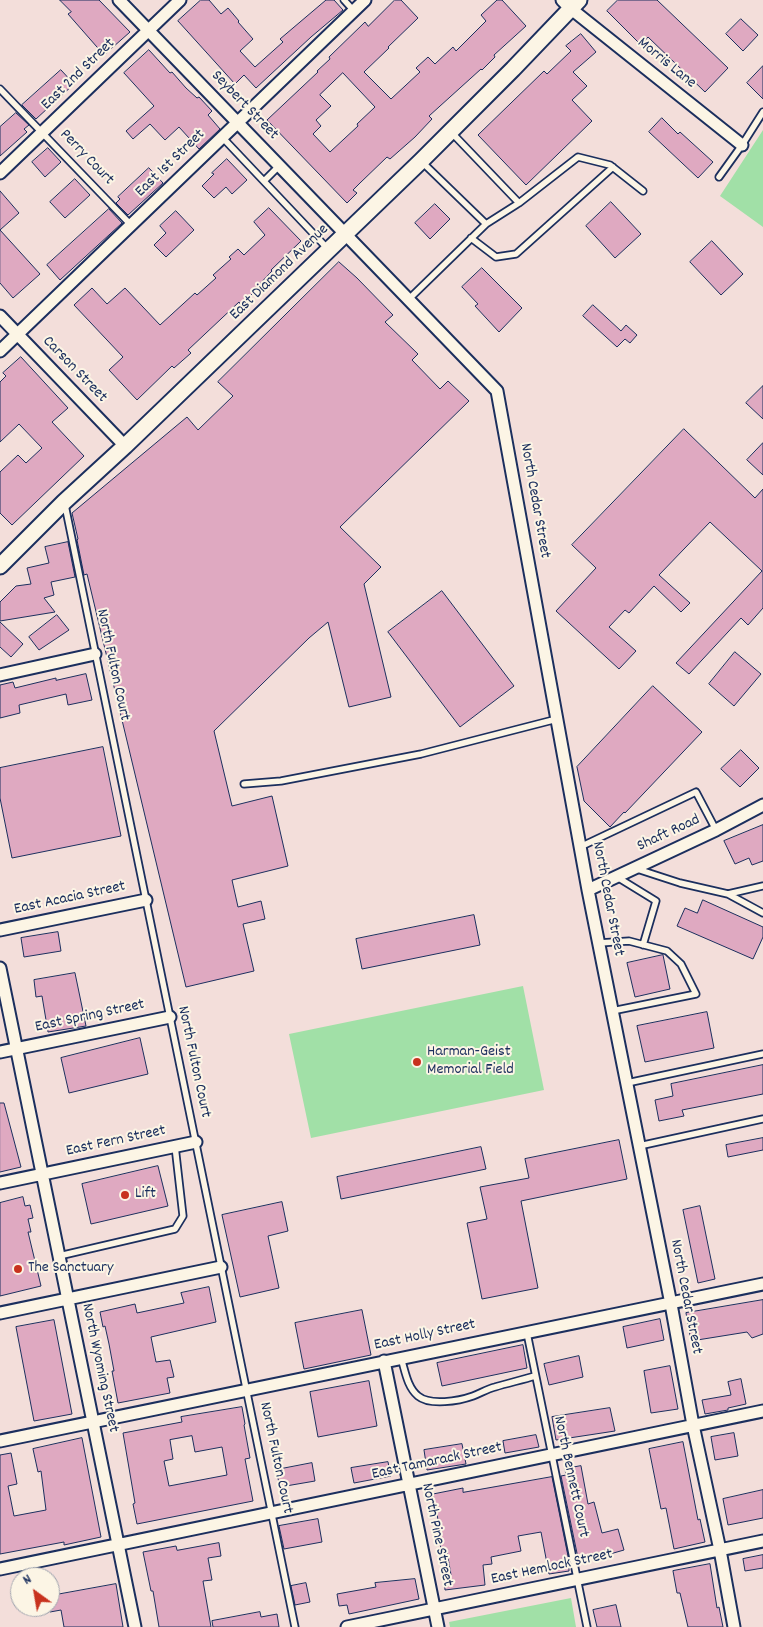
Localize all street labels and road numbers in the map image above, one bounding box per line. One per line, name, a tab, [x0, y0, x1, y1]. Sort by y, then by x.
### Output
street label: Morris Lane	[633, 34, 699, 94]
street label: East 2nd Street	[38, 35, 120, 115]
street label: Seybert Street	[206, 67, 282, 145]
street label: Perry Court	[55, 126, 117, 190]
street label: East 1st Street	[132, 126, 210, 202]
street label: East Diamond Avenue	[226, 221, 334, 325]
street label: Carson Street	[38, 333, 110, 407]
street label: North Cedar Street	[514, 442, 554, 560]
street label: North Fulton Court	[91, 607, 133, 723]
street label: Shaft Road	[635, 811, 703, 857]
street label: North Cedar Street	[586, 840, 628, 958]
street label: East Acacia Street	[13, 878, 127, 920]
street label: East Spring Street	[34, 996, 146, 1038]
street label: North Fulton Court	[172, 1004, 214, 1120]
street label: East Fern Street	[65, 1122, 167, 1162]
street label: North Cedar Street	[664, 1238, 706, 1356]
street label: North Wyoming Street	[76, 1302, 122, 1434]
street label: East Holly Street	[373, 1316, 477, 1356]
street label: North Fulton Court	[254, 1400, 296, 1516]
street label: North Bennett Court	[548, 1415, 592, 1539]
street label: East Tamarack Street	[370, 1439, 504, 1485]
street label: North Pine Street	[416, 1482, 456, 1588]
street label: East Hemlock Street	[489, 1546, 615, 1590]

